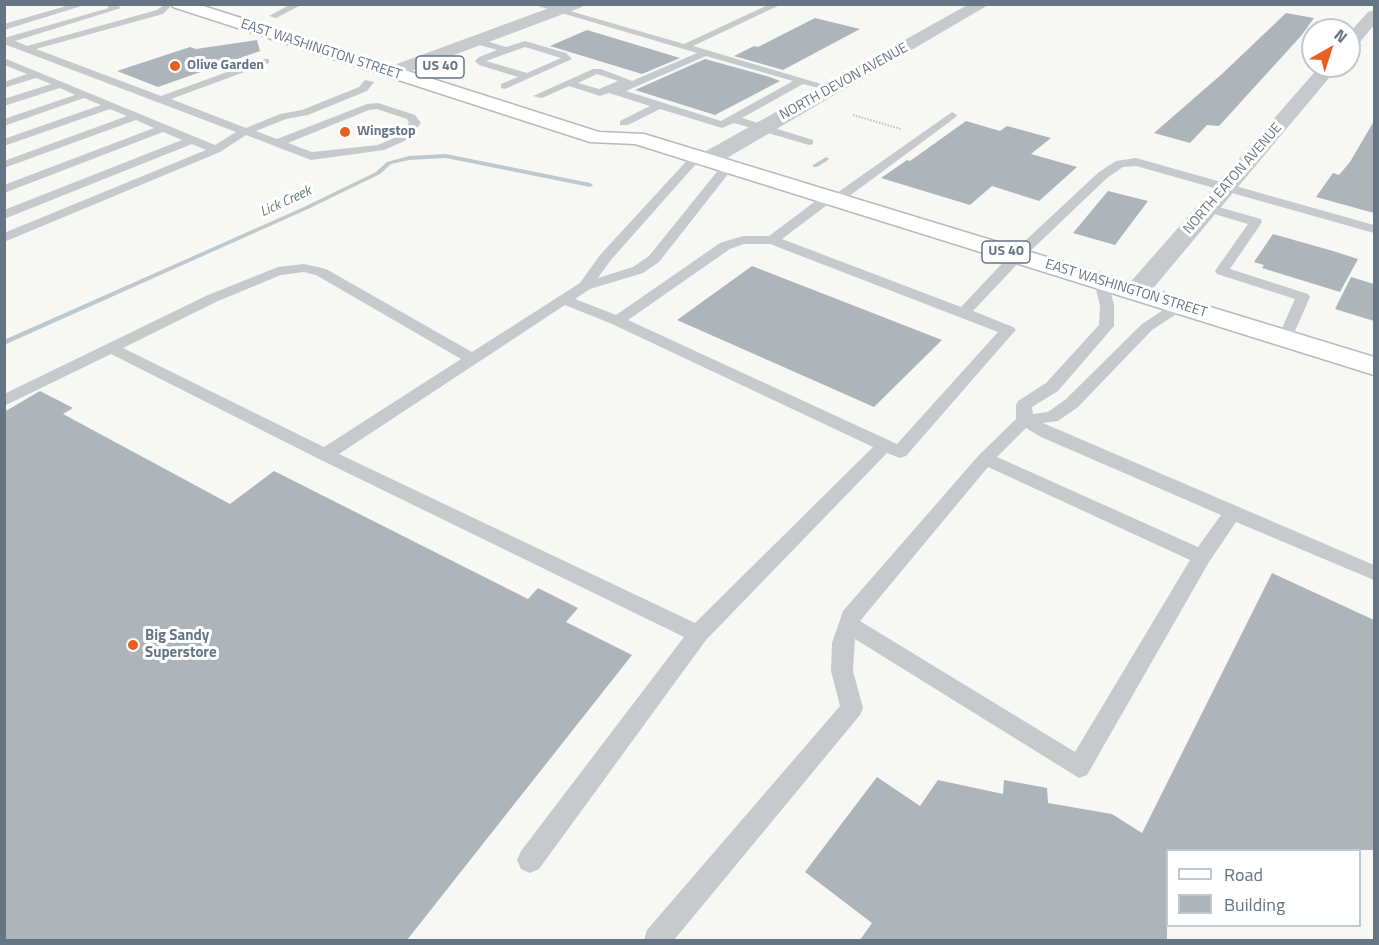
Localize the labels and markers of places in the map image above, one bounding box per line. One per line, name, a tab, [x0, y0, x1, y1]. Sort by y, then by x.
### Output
place label: Olive Garden	[187, 58, 264, 74]
marker: Olive Garden	[168, 59, 182, 73]
place label: Wingstop	[357, 124, 416, 140]
marker: Wingstop	[338, 125, 352, 139]
place label: Big Sandy Superstore	[145, 627, 217, 662]
marker: Big Sandy Superstore	[126, 638, 140, 652]

